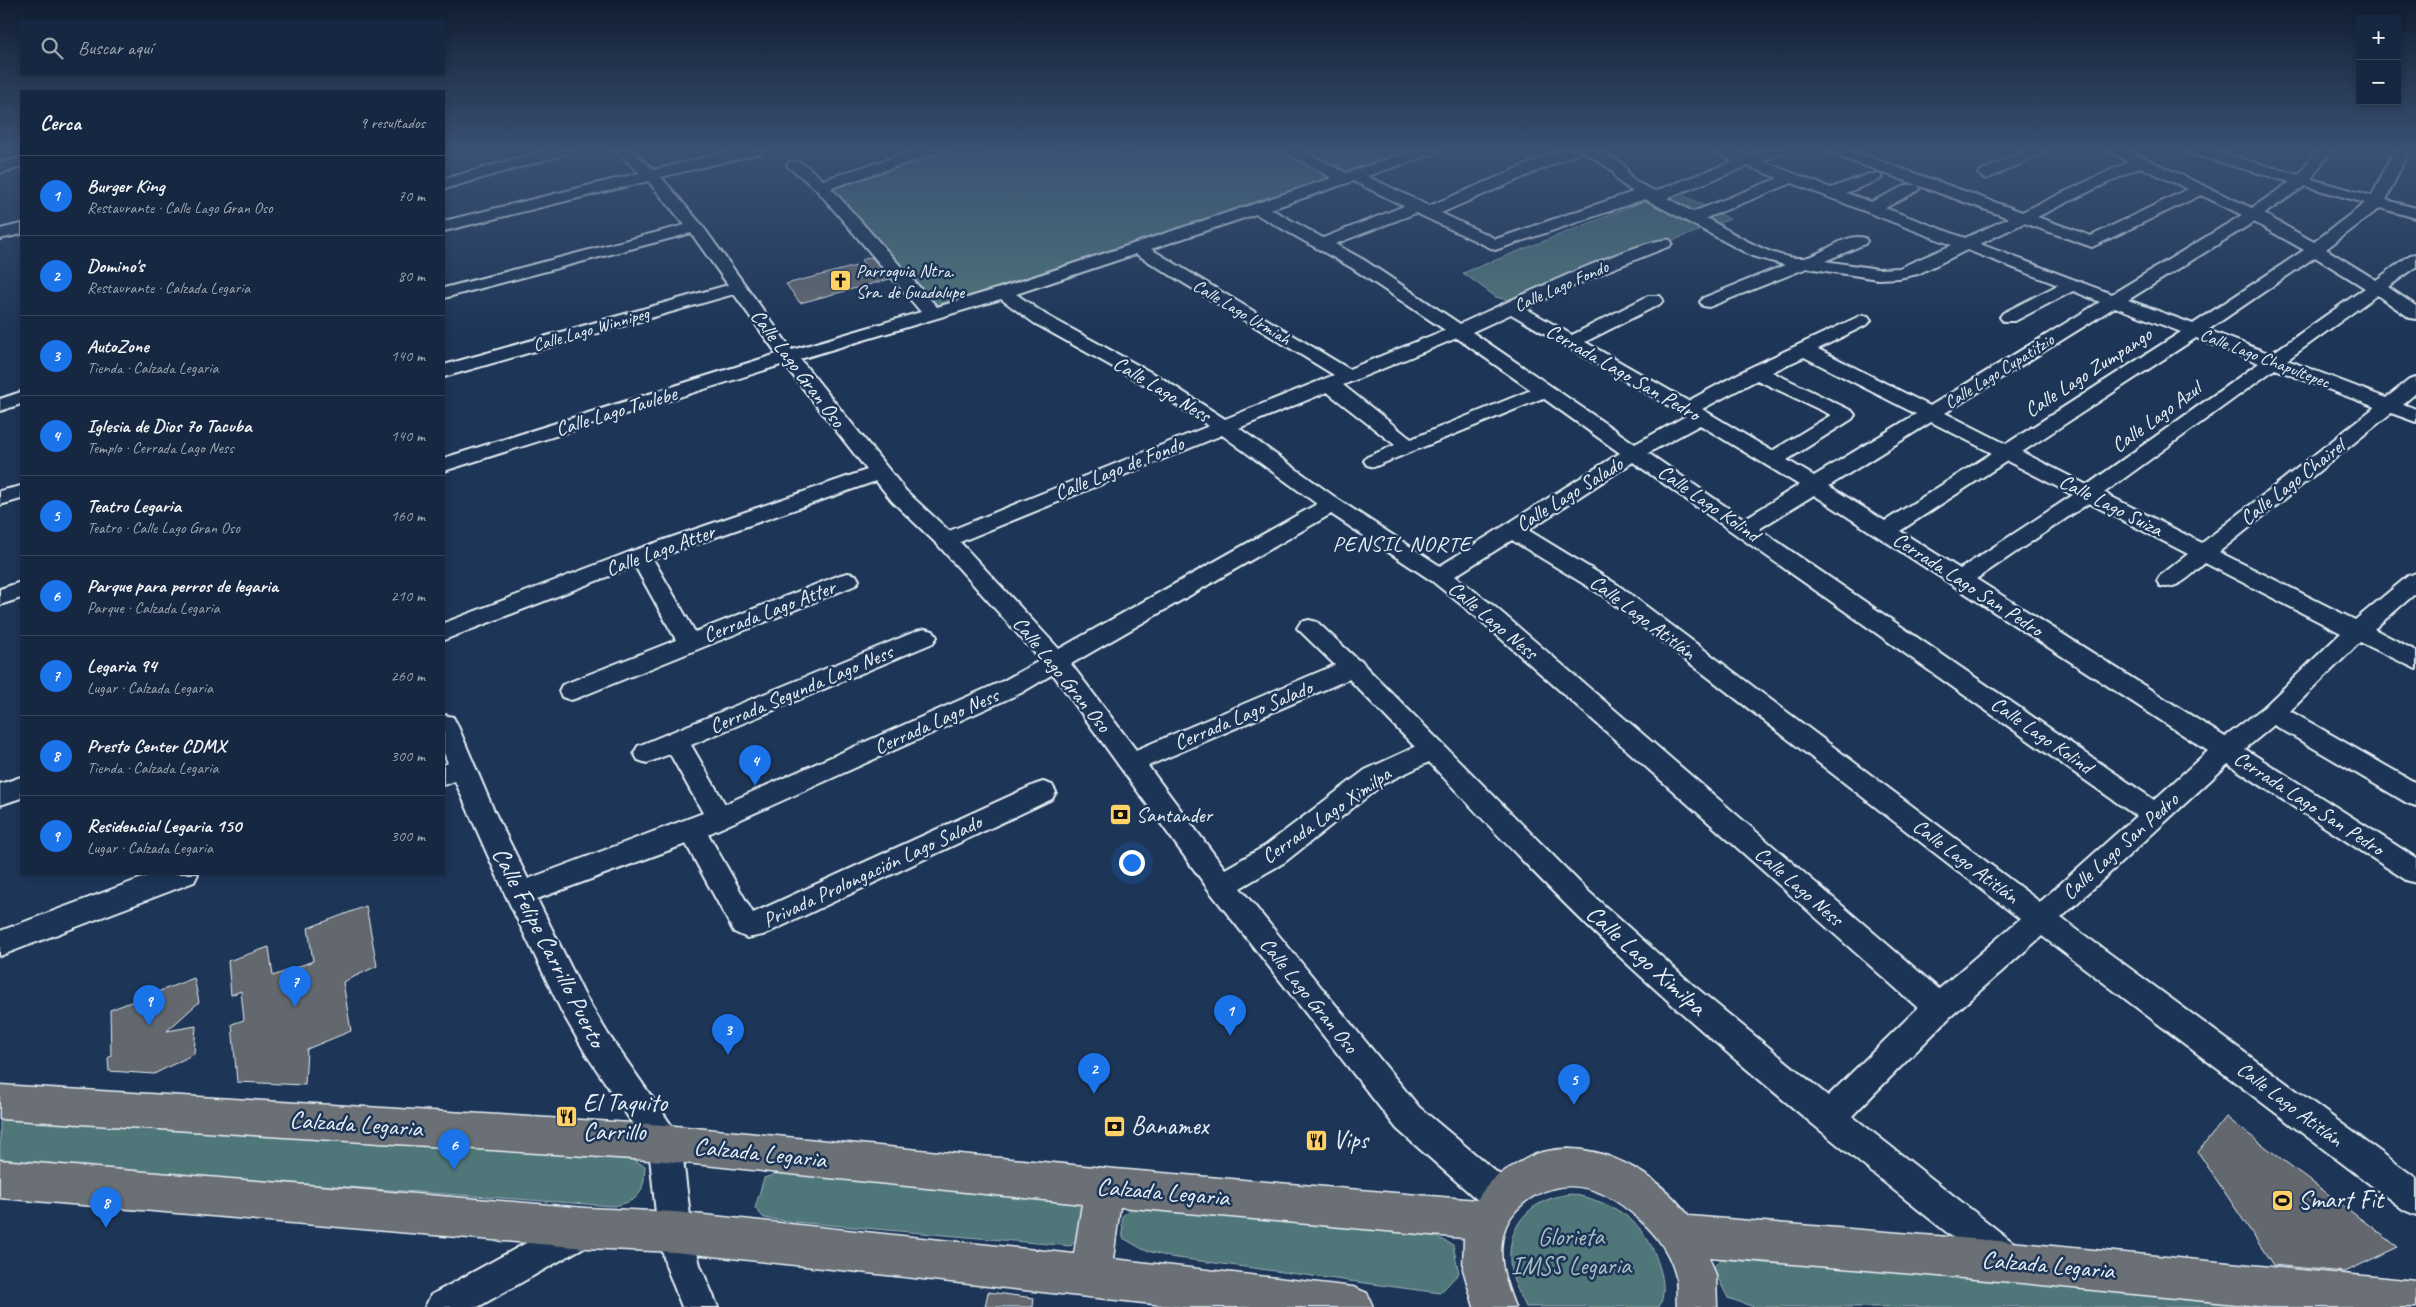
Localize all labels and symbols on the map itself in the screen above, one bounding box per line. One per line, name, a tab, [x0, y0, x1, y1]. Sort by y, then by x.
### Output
street label: Calle Lago Fondo	[1511, 255, 1613, 317]
place label: Parroquia Ntra. Sra. de Guadalupe	[856, 260, 965, 303]
church icon: Parroquia Ntra. Sra. de Guadalupe	[828, 269, 852, 293]
street label: Calle Lago Urmiah	[1189, 274, 1296, 350]
street label: Calle Lago Winnipeg	[530, 301, 653, 356]
street label: Calle Lago Gran Oso	[745, 304, 852, 434]
street label: Cerrada Lago San Pedro	[1541, 317, 1707, 428]
street label: Calle Lago Zumpango	[2019, 320, 2158, 423]
street label: Calle Lago Chapultepec	[2197, 323, 2334, 393]
street label: Calle Lago Cupatitzio	[1940, 328, 2059, 413]
street label: Calle Lago Ness	[1109, 350, 1217, 429]
street label: Calle Lago Azul	[2106, 374, 2209, 458]
street label: Calle Lago Taulebe	[552, 380, 681, 442]
street label: Calle Lago de Fondo	[1051, 430, 1189, 506]
street label: Calle Lago Chairel	[2234, 431, 2352, 531]
street label: Calle Lago Salado	[1511, 450, 1629, 537]
street label: Calle Lago Kolind	[1653, 458, 1767, 549]
street label: Calle Lago Suiza	[2055, 468, 2169, 543]
street label: Calle Lago Atter	[602, 518, 720, 582]
street label: Cerrada Lago San Pedro	[1888, 526, 2050, 644]
district label: PENSIL NORTE	[1333, 530, 1474, 558]
street label: Calle Lago Atitlán	[1585, 569, 1702, 666]
street label: Cerrada Lago Atter	[699, 573, 841, 648]
street label: Calle Lago Ness	[1443, 575, 1544, 666]
street label: Calle Lago Gran Oso	[1007, 611, 1118, 738]
street label: Cerrada Segunda Lago Ness	[705, 638, 898, 739]
street label: Cerrada Lago Salado	[1170, 673, 1318, 756]
street label: Cerrada Lago Ness	[870, 681, 1004, 760]
street label: Calle Lago Kolind	[1986, 690, 2100, 781]
pin: 4	[739, 745, 771, 786]
street label: Cerrada Lago San Pedro	[2229, 745, 2391, 863]
street label: Cerrada Lago Ximilpa	[1256, 760, 1397, 869]
street label: Calle Lago San Pedro	[2056, 786, 2185, 905]
place label: Santander	[1136, 802, 1214, 828]
bank icon: Santander	[1108, 803, 1132, 827]
street label: Privada Prolongación Lago Salado	[758, 808, 988, 933]
street label: Calle Lago Atitlán	[1908, 813, 2025, 910]
street label: Calle Lago Ness	[1749, 841, 1850, 933]
street label: Calle Felipe Carrillo Puerto	[485, 842, 615, 1055]
your location	[1119, 850, 1145, 876]
street label: Calle Lago Ximilpa	[1579, 898, 1714, 1024]
street label: Calle Lago Gran Oso	[1254, 932, 1365, 1059]
pin: 7	[279, 966, 311, 1007]
pin: 9	[133, 985, 165, 1026]
pin: 1	[1214, 995, 1246, 1036]
pin: 3	[712, 1014, 744, 1055]
pin: 2	[1078, 1053, 1110, 1094]
street label: Calle Lago Atitlán	[2232, 1056, 2349, 1153]
pin: 5	[1558, 1064, 1590, 1105]
place label: El Taquito Carrillo	[583, 1087, 668, 1148]
street label: Calzada Legaria	[288, 1103, 426, 1145]
restaurant icon: El Taquito Carrillo	[555, 1105, 579, 1129]
place label: Banamex	[1131, 1110, 1211, 1142]
bank icon: Banamex	[1103, 1114, 1127, 1138]
place label: Vips	[1333, 1124, 1370, 1156]
restaurant icon: Vips	[1305, 1128, 1329, 1152]
pin: 6	[438, 1129, 470, 1170]
street label: Calzada Legaria	[692, 1130, 830, 1176]
street label: Calzada Legaria	[1095, 1170, 1233, 1214]
place label: Smart Fit	[2298, 1184, 2386, 1216]
pin: 8	[90, 1187, 122, 1228]
sports icon: Smart Fit	[2270, 1188, 2294, 1212]
park label: Glorieta IMSS Legaria	[1511, 1221, 1633, 1282]
street label: Calzada Legaria	[1980, 1243, 2118, 1287]

